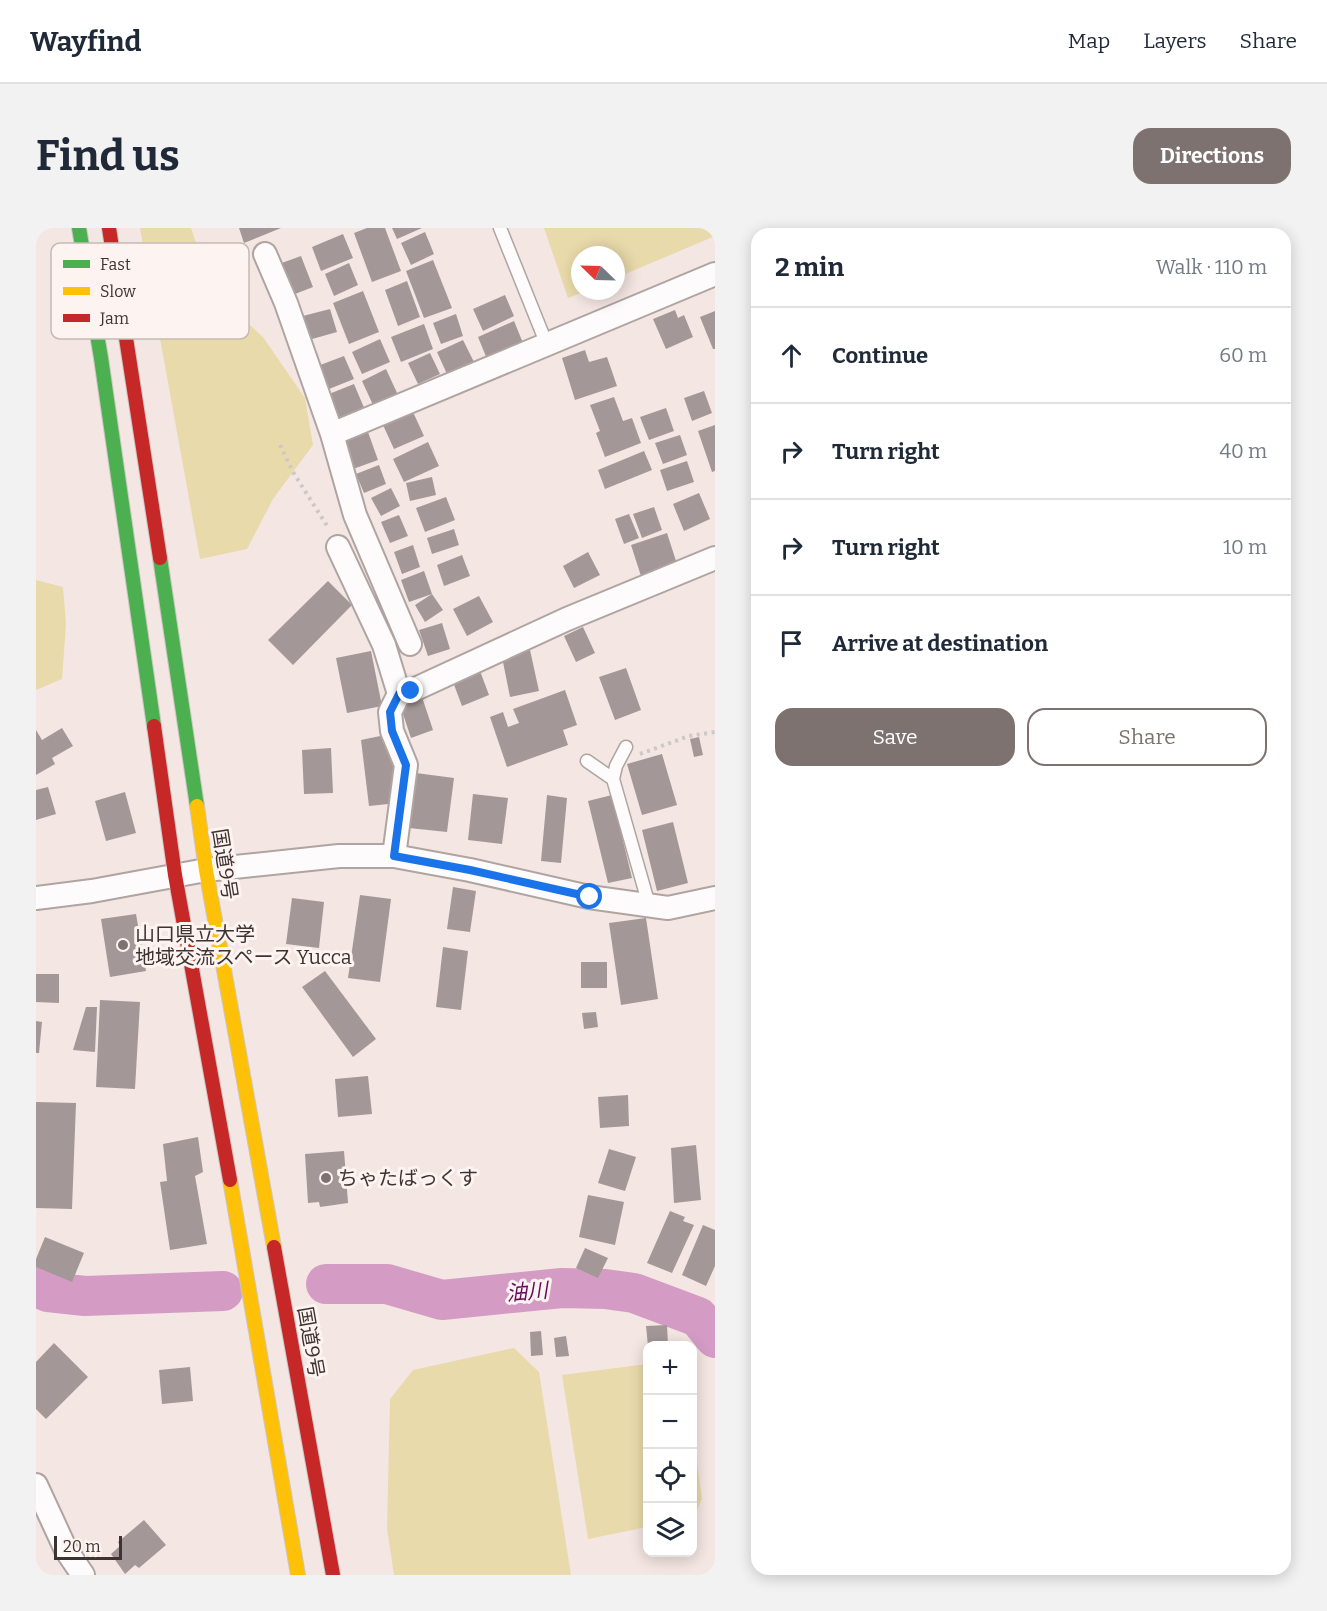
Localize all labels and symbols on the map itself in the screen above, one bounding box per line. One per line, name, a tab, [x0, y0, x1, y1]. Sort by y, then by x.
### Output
legend	[51, 243, 249, 339]
north arrow	[571, 246, 625, 300]
text: Fast	[100, 255, 131, 274]
text: Slow	[100, 282, 136, 301]
text: Jam	[99, 309, 129, 328]
route end	[397, 677, 423, 703]
street label: 国道9号	[208, 827, 242, 901]
route start	[576, 883, 602, 909]
place label: 山口県立大学 地域交流スペース Yucca	[135, 922, 352, 969]
marker: 山口県立大学 地域交流スペース Yucca	[116, 938, 130, 952]
place label: ちゃたばっくす	[338, 1166, 478, 1190]
marker: ちゃたばっくす	[319, 1171, 333, 1185]
water label: 油川	[505, 1277, 551, 1307]
street label: 国道9号	[293, 1305, 329, 1379]
scale bar	[54, 1533, 122, 1560]

